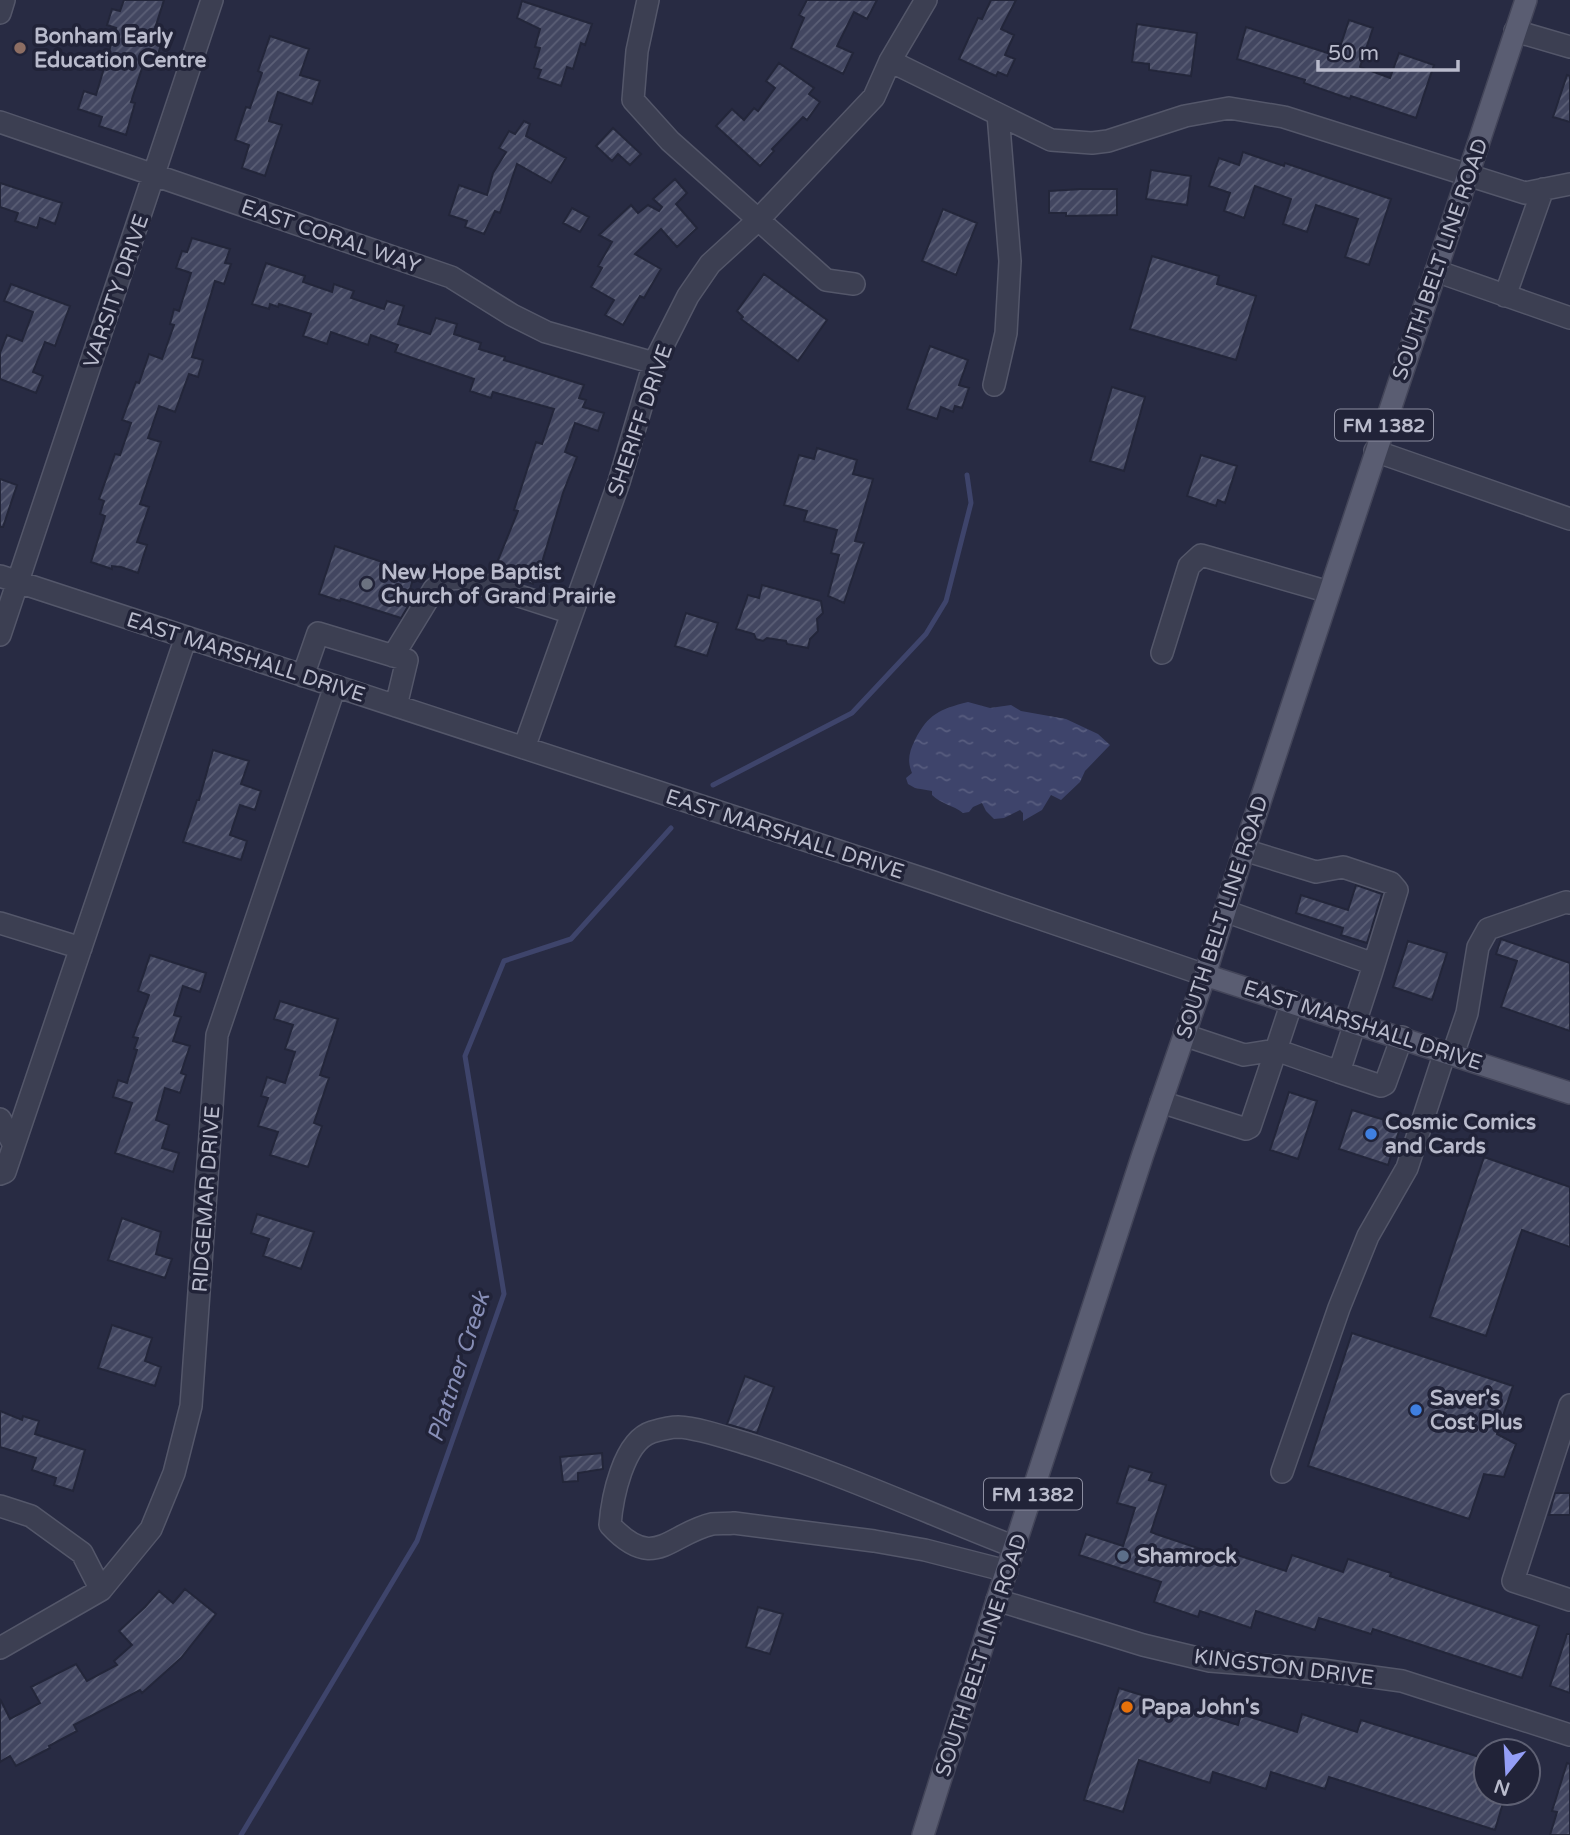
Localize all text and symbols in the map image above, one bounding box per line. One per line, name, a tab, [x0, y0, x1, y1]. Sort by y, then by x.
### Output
place label: Bonham Early Education Centre	[34, 24, 207, 73]
scale bar	[1318, 28, 1458, 72]
marker: Bonham Early Education Centre	[12, 40, 28, 56]
text: 50 m	[1328, 41, 1379, 66]
street label: SOUTH BELT LINE ROAD	[1387, 135, 1494, 383]
street label: EAST CORAL WAY	[238, 194, 424, 279]
street label: VARSITY DRIVE	[79, 211, 154, 371]
street label: SHERIFF DRIVE	[603, 341, 678, 499]
road number: FM 1382	[1335, 410, 1433, 440]
place label: New Hope Baptist Church of Grand Prairie	[381, 560, 616, 609]
marker: New Hope Baptist Church of Grand Prairie	[359, 576, 375, 592]
street label: EAST MARSHALL DRIVE	[123, 607, 368, 708]
street label: EAST MARSHALL DRIVE	[662, 784, 907, 885]
street label: SOUTH BELT LINE ROAD	[1171, 793, 1274, 1042]
street label: EAST MARSHALL DRIVE	[1240, 975, 1485, 1076]
street label: RIDGEMAR DRIVE	[188, 1105, 225, 1293]
place label: Cosmic Comics and Cards	[1385, 1110, 1536, 1159]
marker: Cosmic Comics and Cards	[1363, 1126, 1379, 1142]
water label: Plattner Creek	[422, 1287, 497, 1446]
place label: Saver's Cost Plus	[1430, 1386, 1523, 1435]
marker: Saver's Cost Plus	[1408, 1402, 1424, 1418]
road number: FM 1382	[984, 1478, 1082, 1510]
street label: SOUTH BELT LINE ROAD	[930, 1531, 1033, 1780]
place label: Shamrock	[1137, 1544, 1237, 1569]
marker: Shamrock	[1115, 1548, 1131, 1564]
street label: KINGSTON DRIVE	[1192, 1644, 1375, 1691]
place label: Papa John's	[1141, 1695, 1260, 1720]
marker: Papa John's	[1119, 1699, 1135, 1715]
north arrow	[1472, 1737, 1542, 1807]
text: N	[1491, 1774, 1513, 1800]

